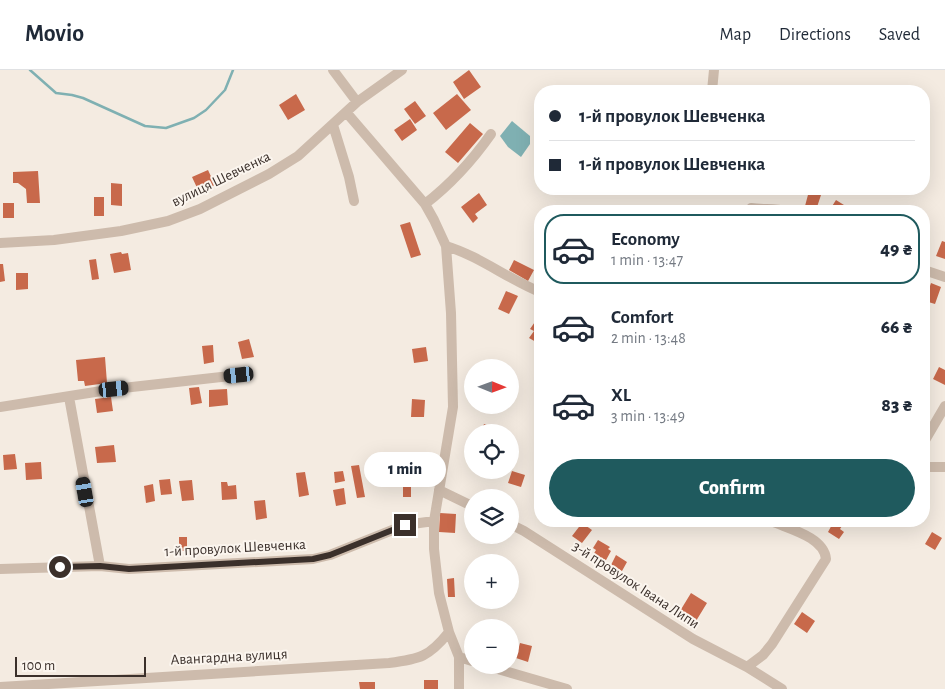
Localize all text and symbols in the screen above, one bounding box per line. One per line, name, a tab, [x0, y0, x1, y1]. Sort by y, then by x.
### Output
text: Movio	[25, 22, 84, 46]
text: Map	[720, 26, 751, 44]
text: Directions	[779, 26, 851, 44]
text: Saved	[879, 26, 920, 44]
text: 1-й провулок Шевченка	[579, 107, 765, 126]
street label: вулиця Шевченка	[169, 149, 273, 209]
text: 1-й провулок Шевченка	[579, 155, 765, 174]
icon: car	[551, 227, 596, 272]
text: Economy	[611, 230, 680, 249]
text: 49 ₴	[880, 240, 913, 259]
text: 1 min · 13:47	[611, 252, 683, 268]
icon: car	[551, 305, 596, 350]
text: Comfort	[611, 308, 673, 327]
text: 66 ₴	[881, 318, 913, 337]
text: 2 min · 13:48	[611, 330, 686, 346]
north arrow	[464, 359, 519, 414]
map controls	[464, 359, 519, 674]
car	[223, 366, 254, 384]
car	[98, 380, 129, 398]
icon: car	[551, 383, 596, 428]
text: XL	[611, 386, 631, 405]
text: 83 ₴	[881, 396, 913, 415]
text: 3 min · 13:49	[611, 408, 685, 424]
button: locate	[464, 424, 519, 479]
callout: 1 min	[364, 452, 446, 488]
button: Confirm	[549, 459, 915, 517]
text: 1 min	[388, 461, 422, 477]
car	[75, 476, 94, 508]
button: layers	[464, 489, 519, 544]
route end	[394, 514, 416, 536]
street label: 1-й провулок Шевченка	[164, 537, 306, 559]
street label: 3-й провулок Івана Липи	[570, 538, 702, 632]
button: +	[464, 554, 519, 609]
route start	[49, 556, 71, 578]
button: −	[464, 619, 519, 674]
street label: Авангардна вулиця	[170, 646, 288, 668]
scale bar	[15, 654, 146, 677]
text: 100 m	[22, 659, 55, 673]

